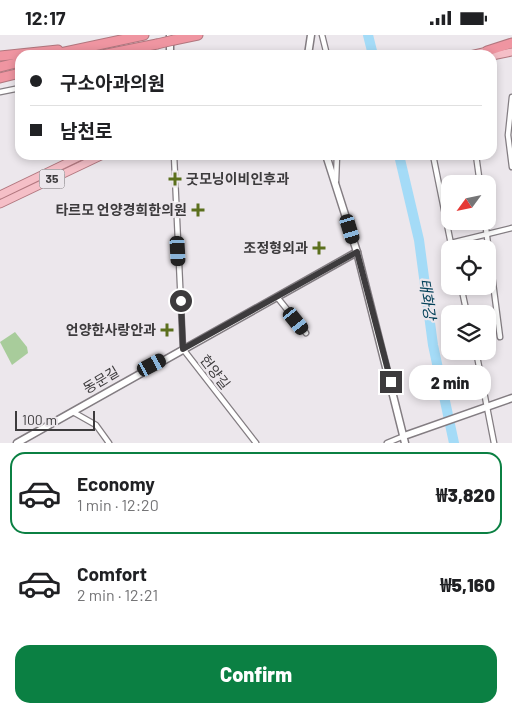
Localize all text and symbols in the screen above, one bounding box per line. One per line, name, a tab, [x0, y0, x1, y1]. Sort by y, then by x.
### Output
text: 12:17	[25, 6, 65, 29]
text: 구소아과의원	[60, 71, 165, 94]
text: 남천로	[60, 119, 112, 142]
road number: 35	[40, 169, 64, 189]
place label: 굿모닝이비인후과	[186, 170, 289, 187]
marker: 굿모닝이비인후과	[168, 172, 182, 186]
north arrow	[441, 175, 496, 230]
map controls	[441, 175, 496, 360]
place label: 타르모 언양경희한의원	[55, 201, 187, 218]
marker: 타르모 언양경희한의원	[191, 203, 205, 217]
car	[338, 212, 361, 246]
car	[169, 236, 186, 266]
place label: 조정형외과	[244, 239, 308, 256]
button: locate	[441, 240, 496, 295]
marker: 조정형외과	[312, 241, 326, 255]
water label: 태화강	[416, 277, 440, 323]
route start	[170, 290, 192, 312]
car	[280, 305, 311, 337]
button: layers	[441, 305, 496, 360]
place label: 언양한사랑안과	[66, 321, 156, 338]
marker: 언양한사랑안과	[160, 323, 174, 337]
car	[135, 351, 168, 379]
street label: 헌양길	[197, 351, 234, 392]
street label: 동문길	[80, 363, 122, 397]
callout: 2 min	[408, 365, 491, 399]
route end	[380, 371, 402, 393]
text: 2 min	[431, 373, 469, 392]
scale bar	[15, 408, 95, 431]
text: 100 m	[22, 411, 57, 428]
icon: car	[17, 471, 62, 516]
text: Economy	[77, 472, 155, 495]
text: ₩3,820	[436, 483, 495, 506]
text: 1 min · 12:20	[77, 495, 159, 514]
icon: car	[17, 561, 62, 606]
text: Comfort	[77, 562, 147, 585]
text: ₩5,160	[440, 573, 495, 596]
text: 2 min · 12:21	[77, 585, 158, 604]
button: Confirm	[15, 645, 497, 703]

